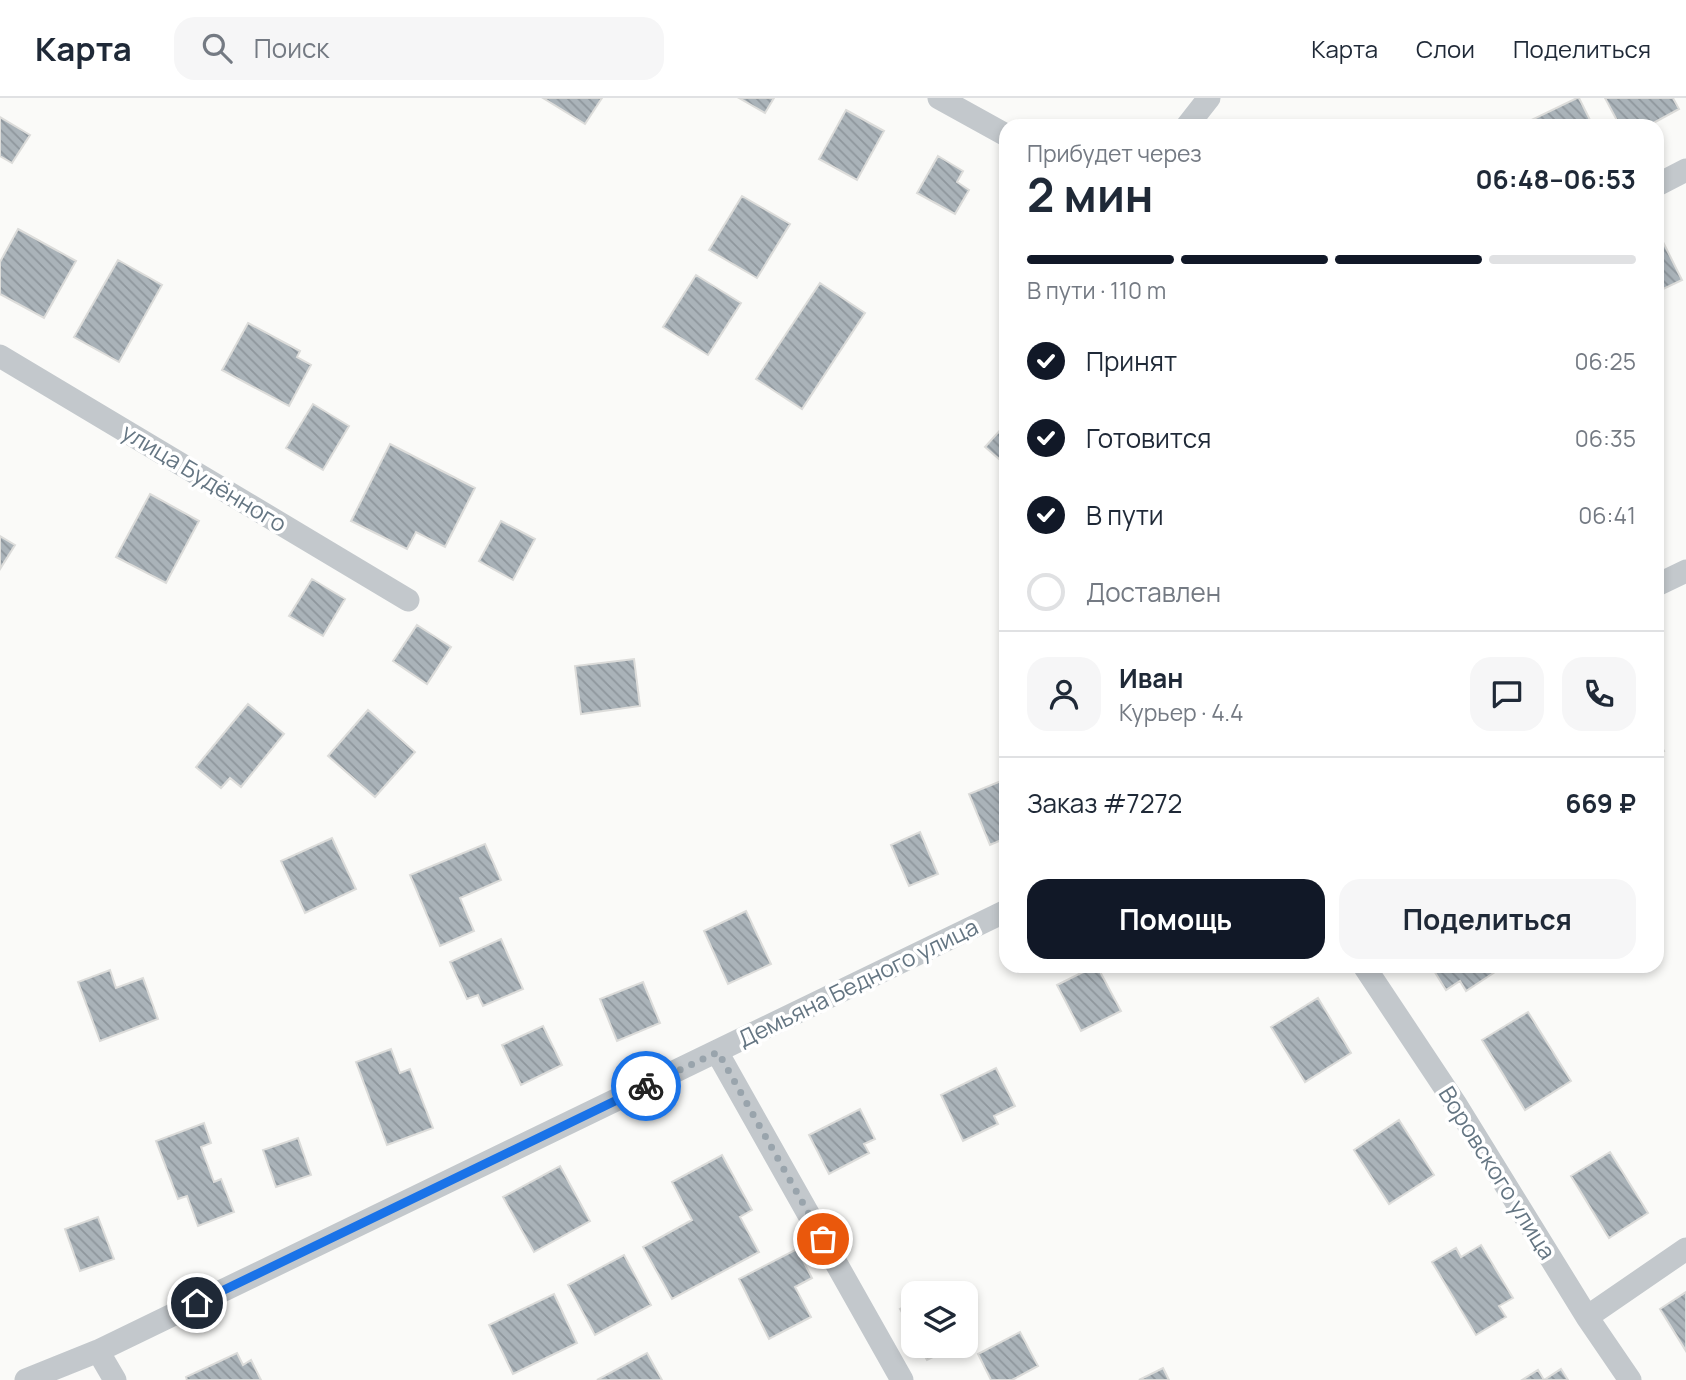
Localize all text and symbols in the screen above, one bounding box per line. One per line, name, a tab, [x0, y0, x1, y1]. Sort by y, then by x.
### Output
search box	[174, 17, 664, 80]
text: Карта	[35, 26, 132, 71]
icon: search	[198, 29, 236, 67]
text: Поиск	[254, 30, 329, 66]
text: Карта	[1311, 32, 1378, 65]
text: Слои	[1416, 32, 1475, 65]
text: Поделиться	[1513, 32, 1651, 65]
text: Прибудет через	[1027, 137, 1202, 169]
text: 06:48–06:53	[1476, 161, 1636, 197]
text: 2 мин	[1027, 163, 1154, 226]
text: В пути · 110 m	[1027, 274, 1166, 306]
icon: check	[1027, 342, 1065, 380]
text: Принят	[1086, 343, 1177, 379]
text: 06:25	[1574, 345, 1636, 377]
street label: улица Будённого	[116, 415, 293, 539]
icon: check	[1027, 419, 1065, 457]
text: Готовится	[1086, 420, 1211, 456]
text: 06:35	[1575, 422, 1636, 454]
icon: check	[1027, 496, 1065, 534]
text: В пути	[1086, 497, 1164, 533]
text: 06:41	[1578, 499, 1636, 531]
text: Доставлен	[1086, 574, 1221, 610]
button: person	[1027, 657, 1101, 731]
button: chat	[1470, 657, 1544, 731]
button: phone	[1562, 657, 1636, 731]
text: Иван	[1119, 660, 1183, 696]
text: Курьер · 4.4	[1119, 696, 1244, 728]
text: Заказ #7272	[1027, 785, 1182, 821]
text: 669 ₽	[1565, 785, 1636, 821]
button: Помощь	[1027, 879, 1325, 959]
button: Поделиться	[1339, 879, 1636, 959]
street label: Демьяна Бедного улица	[732, 910, 983, 1054]
courier	[611, 1051, 681, 1121]
icon: bike	[627, 1067, 665, 1105]
street label: Воровского улица	[1432, 1080, 1564, 1265]
pin	[793, 1209, 853, 1269]
icon: bag	[804, 1220, 842, 1258]
pin	[167, 1273, 227, 1333]
map controls	[901, 1281, 978, 1358]
button: layers	[901, 1281, 978, 1358]
icon: home	[178, 1284, 216, 1322]

